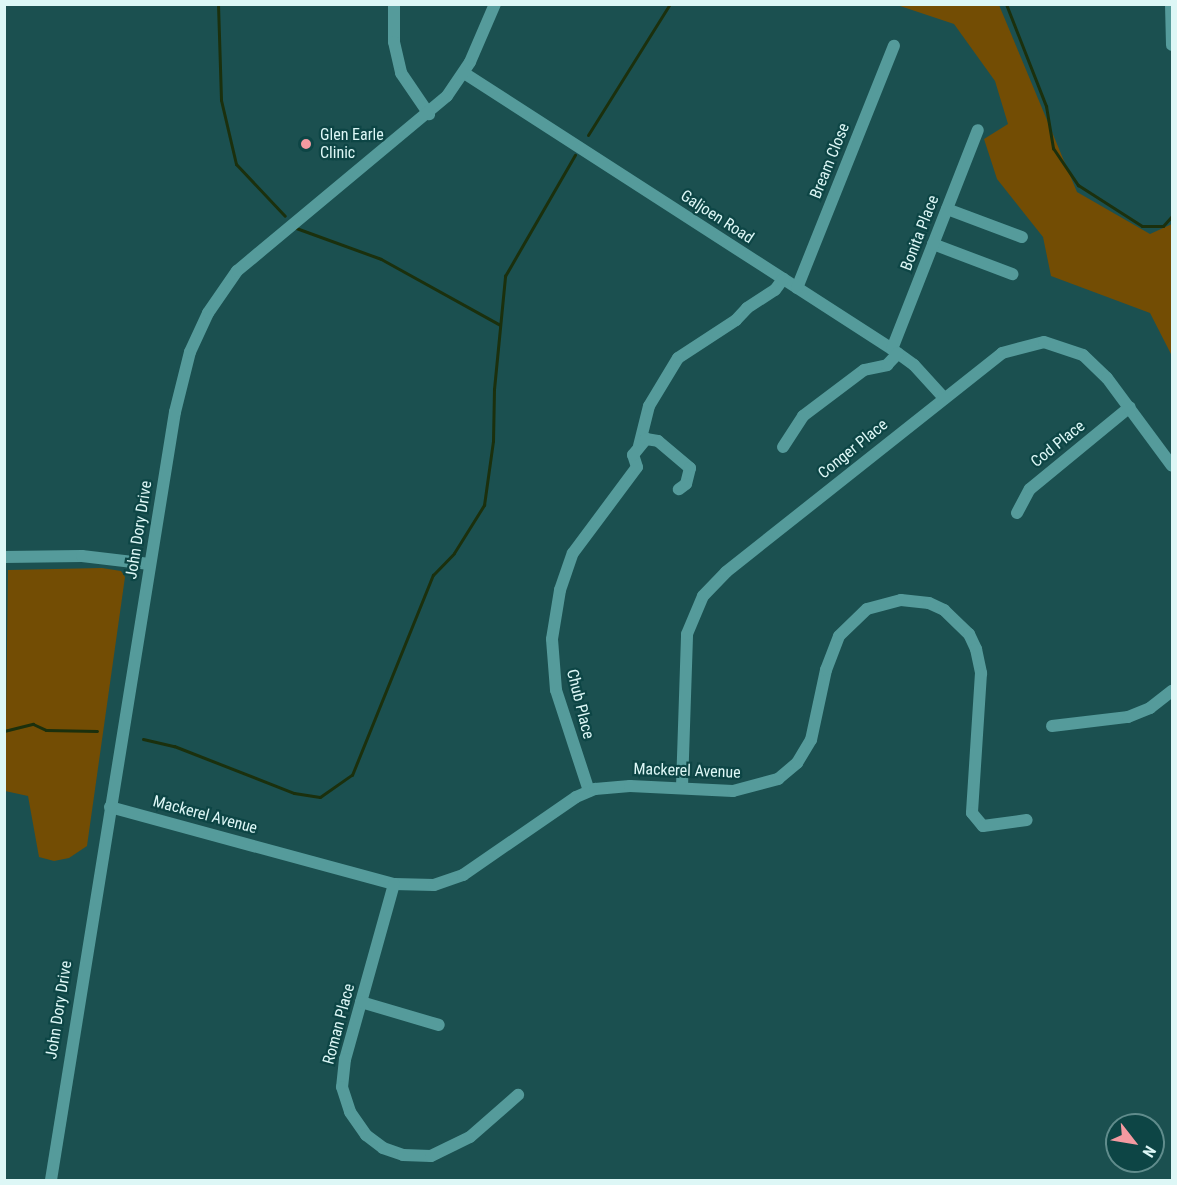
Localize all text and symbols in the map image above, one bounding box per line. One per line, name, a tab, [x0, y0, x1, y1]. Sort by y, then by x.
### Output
street label: Bream Close	[806, 120, 854, 202]
place label: Glen Earle Clinic	[320, 125, 384, 163]
marker: Glen Earle Clinic	[297, 135, 315, 153]
street label: Galjoen Road	[677, 186, 757, 248]
street label: Bonita Place	[897, 193, 943, 273]
street label: Conger Place	[814, 415, 892, 483]
street label: Cod Place	[1027, 416, 1089, 472]
street label: John Dory Drive	[122, 479, 156, 581]
street label: Chub Place	[562, 667, 598, 741]
street label: Mackerel Avenue	[633, 760, 741, 782]
street label: Mackerel Avenue	[151, 792, 259, 838]
street label: John Dory Drive	[42, 959, 76, 1061]
street label: Roman Place	[319, 982, 359, 1066]
north arrow	[1105, 1113, 1165, 1173]
text: N	[1138, 1142, 1160, 1161]

